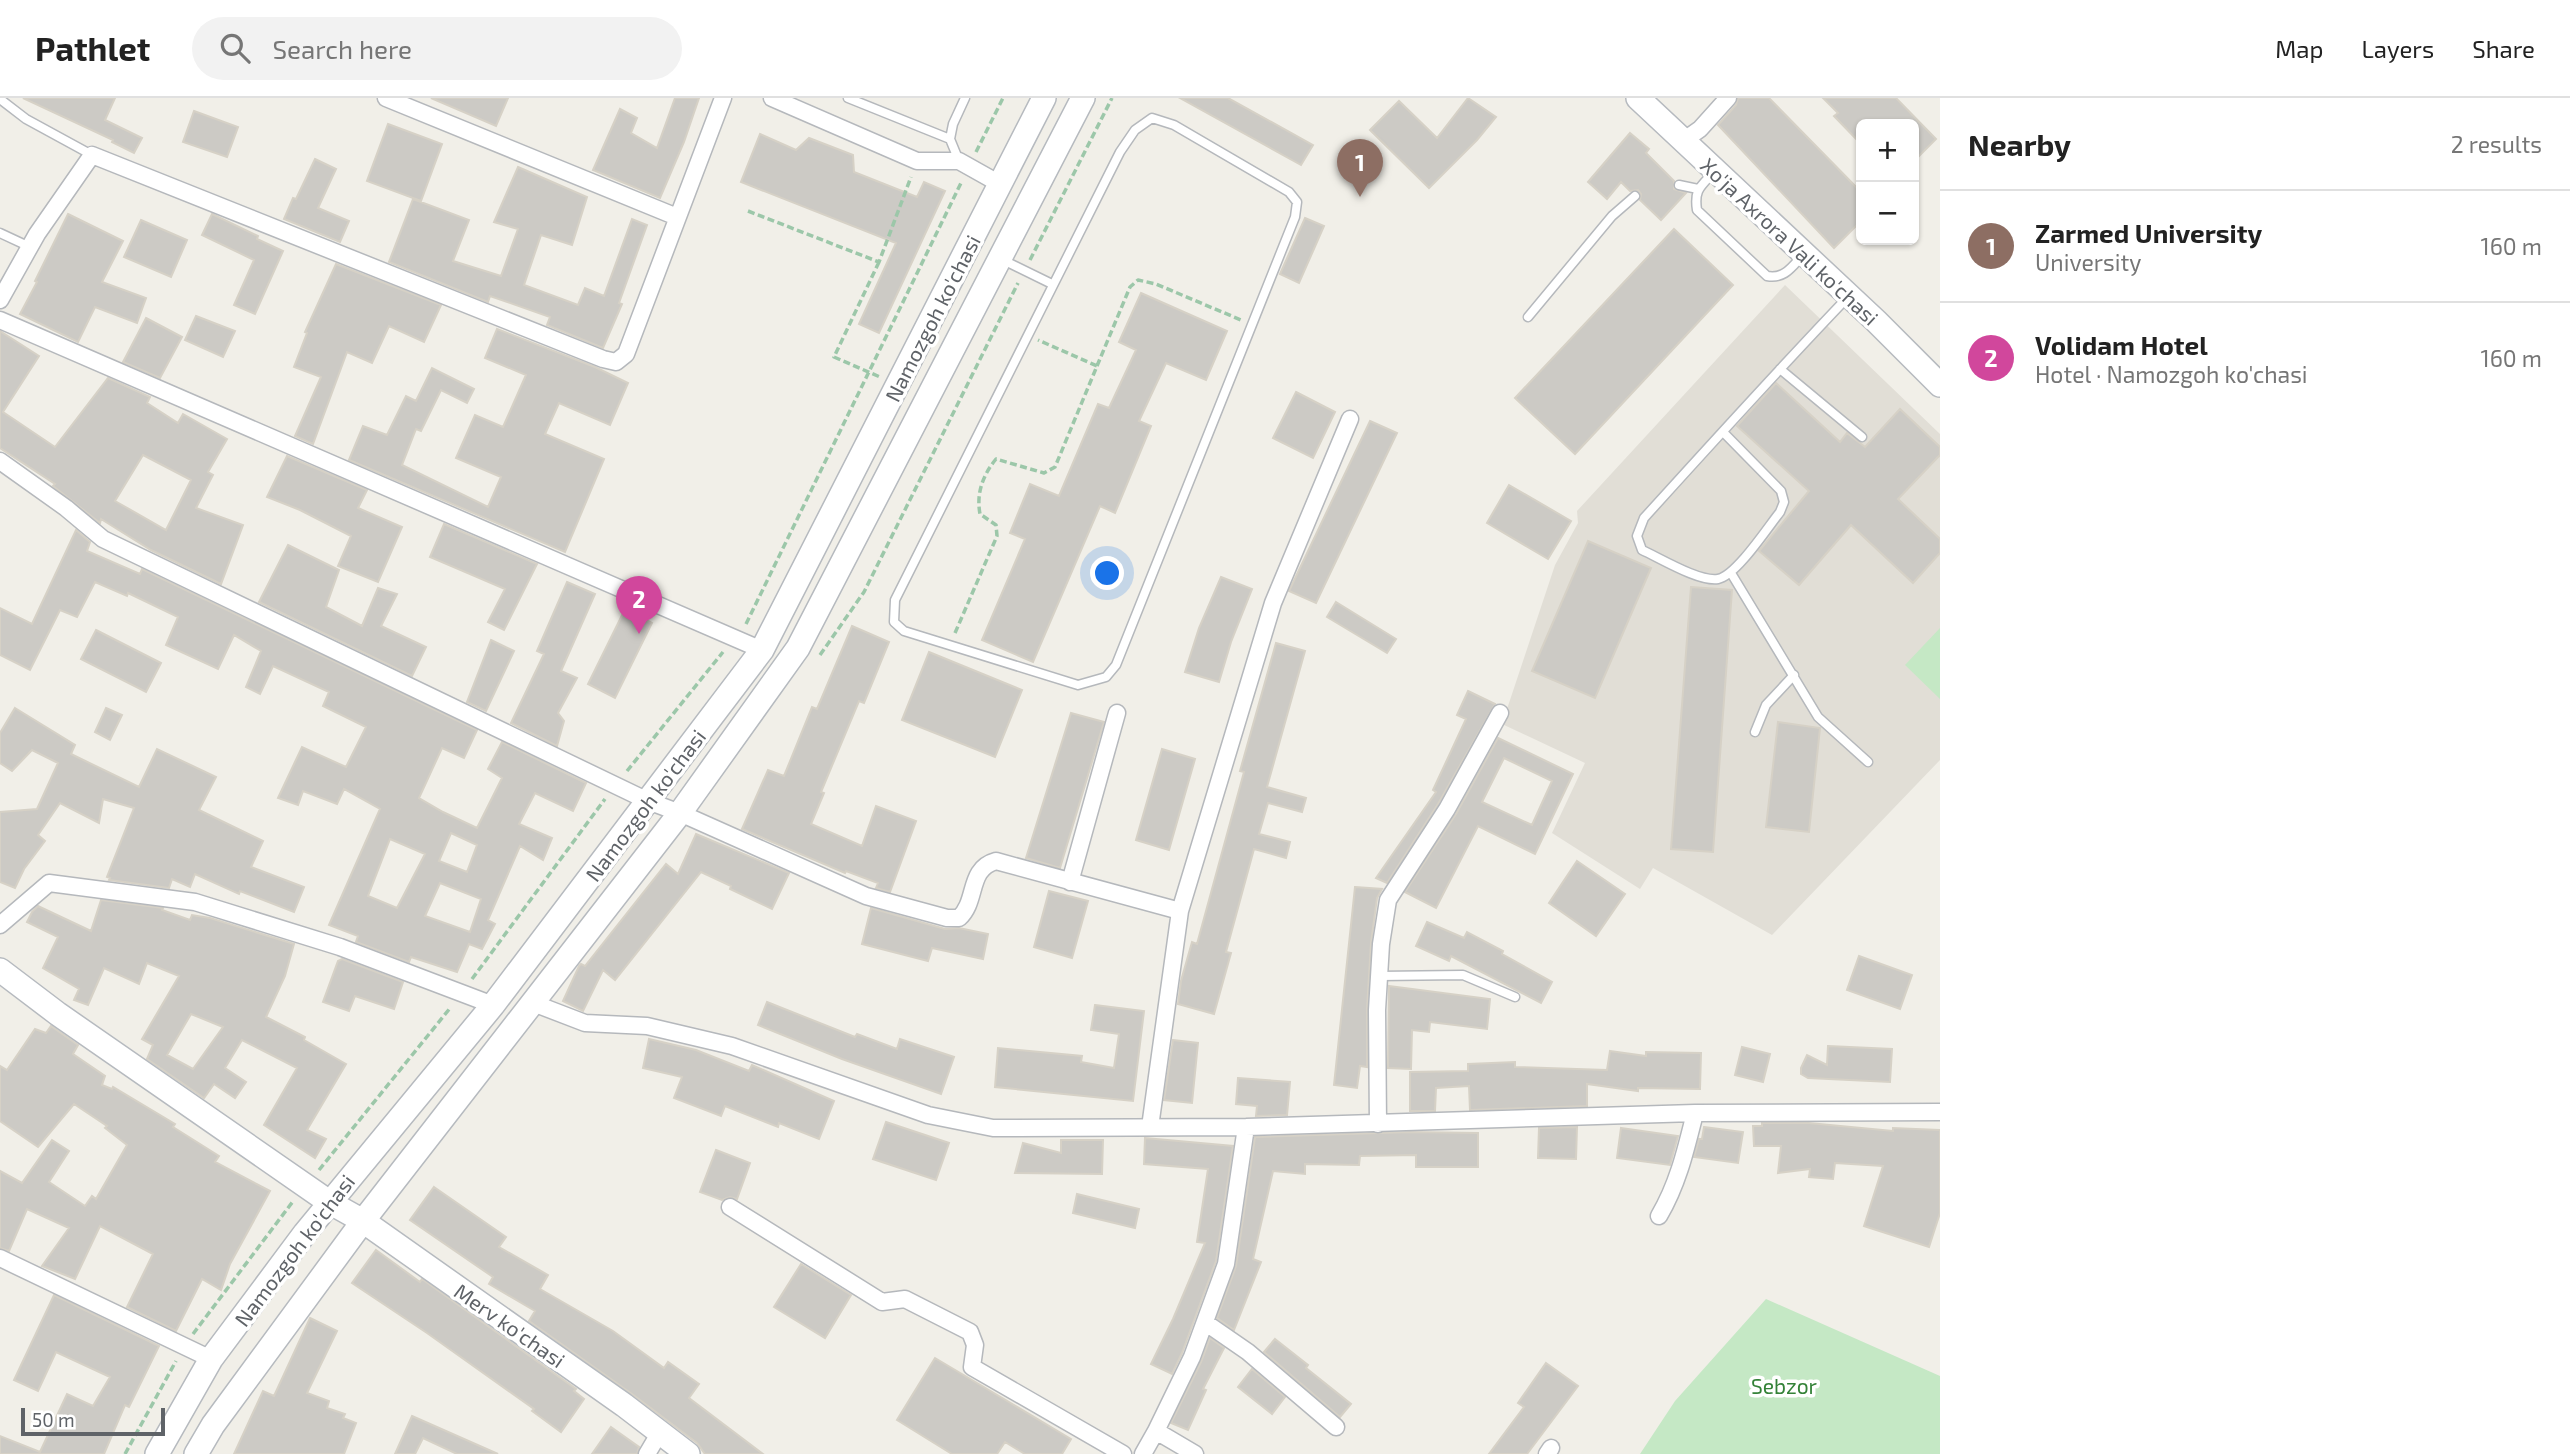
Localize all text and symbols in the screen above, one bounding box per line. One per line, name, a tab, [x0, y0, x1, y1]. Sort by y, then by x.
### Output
search box	[192, 17, 682, 80]
text: Pathlet	[35, 28, 150, 68]
icon: search	[216, 29, 254, 67]
text: Search here	[272, 33, 412, 64]
text: Map	[2275, 34, 2323, 63]
text: Layers	[2361, 34, 2434, 63]
text: Share	[2472, 34, 2535, 63]
map controls	[1856, 119, 1919, 245]
button: +	[1856, 119, 1919, 182]
text: Nearby	[1968, 126, 2071, 162]
text: 2 results	[2451, 130, 2542, 158]
pin: 1	[1337, 139, 1383, 197]
street label: Xo'ja Axrora Vali ko'chasi	[1695, 152, 1884, 331]
button: −	[1856, 182, 1919, 245]
text: Zarmed University	[2035, 217, 2262, 248]
street label: Namozgoh ko'chasi	[879, 231, 985, 405]
text: 1	[1986, 232, 1996, 260]
text: 160 m	[2481, 232, 2542, 260]
text: University	[2035, 248, 2141, 276]
text: Volidam Hotel	[2035, 329, 2208, 360]
text: 2	[1984, 344, 1998, 372]
text: 160 m	[2481, 344, 2542, 372]
text: Hotel · Namozgoh ko'chasi	[2035, 360, 2308, 388]
your location	[1090, 556, 1124, 590]
pin: 2	[616, 576, 662, 634]
street label: Namozgoh ko'chasi	[580, 724, 710, 886]
street label: Namozgoh ko'chasi	[229, 1169, 359, 1331]
street label: Merv ko'chasi	[450, 1278, 570, 1372]
park label: Sebzor	[1751, 1373, 1818, 1398]
scale bar	[21, 1405, 164, 1437]
text: 50 m	[32, 1408, 75, 1431]

